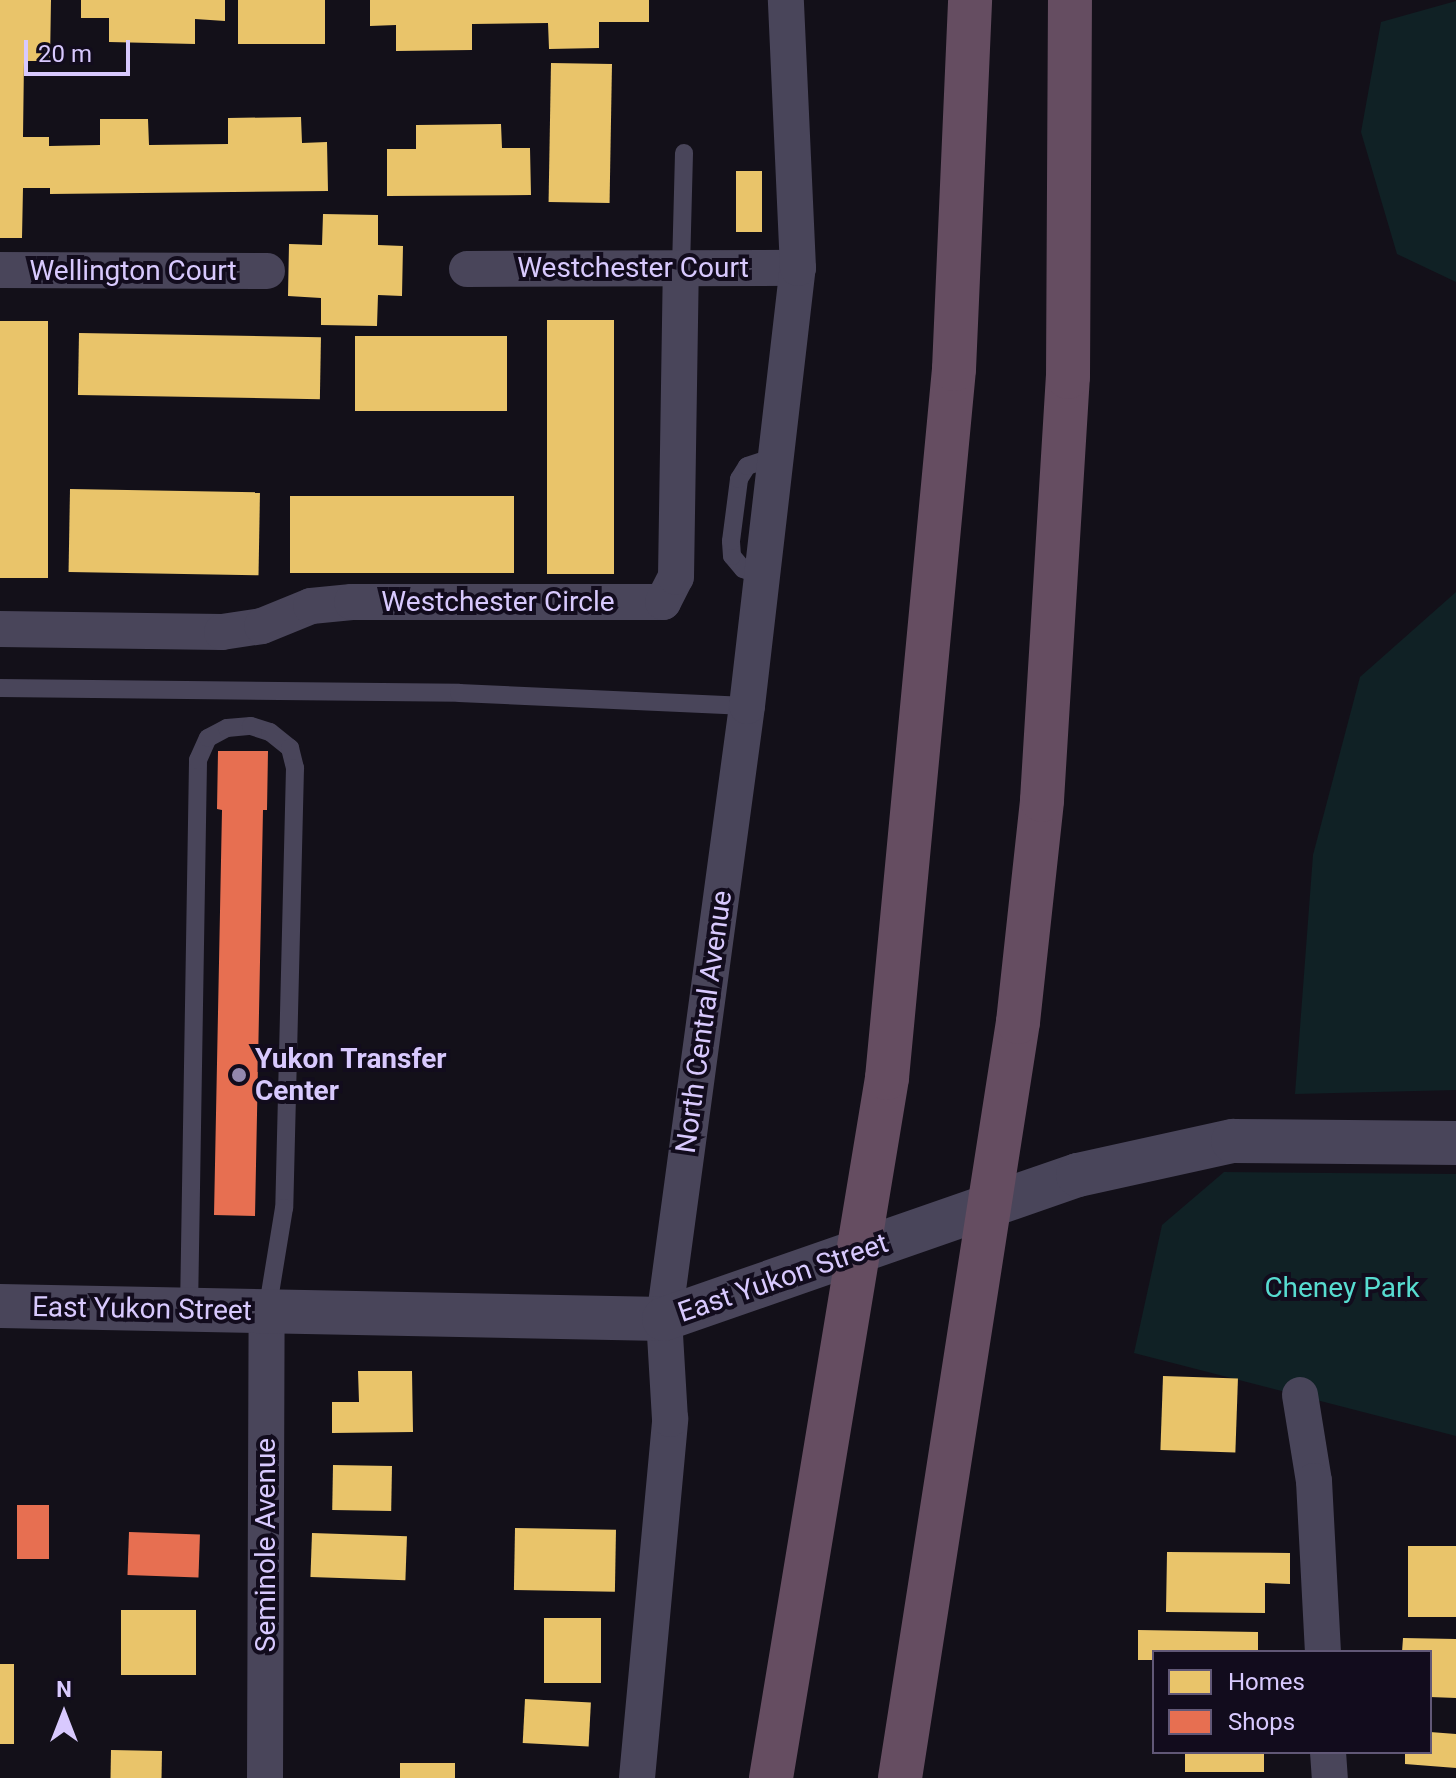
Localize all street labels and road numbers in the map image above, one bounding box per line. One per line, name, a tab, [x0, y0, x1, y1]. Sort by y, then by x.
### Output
street label: Westchester Court	[517, 251, 749, 285]
street label: Wellington Court	[29, 254, 237, 288]
street label: Westchester Circle	[381, 585, 615, 619]
street label: North Central Avenue	[669, 889, 739, 1155]
street label: East Yukon Street	[674, 1226, 892, 1330]
street label: East Yukon Street	[32, 1290, 252, 1328]
street label: Seminole Avenue	[249, 1438, 283, 1652]

